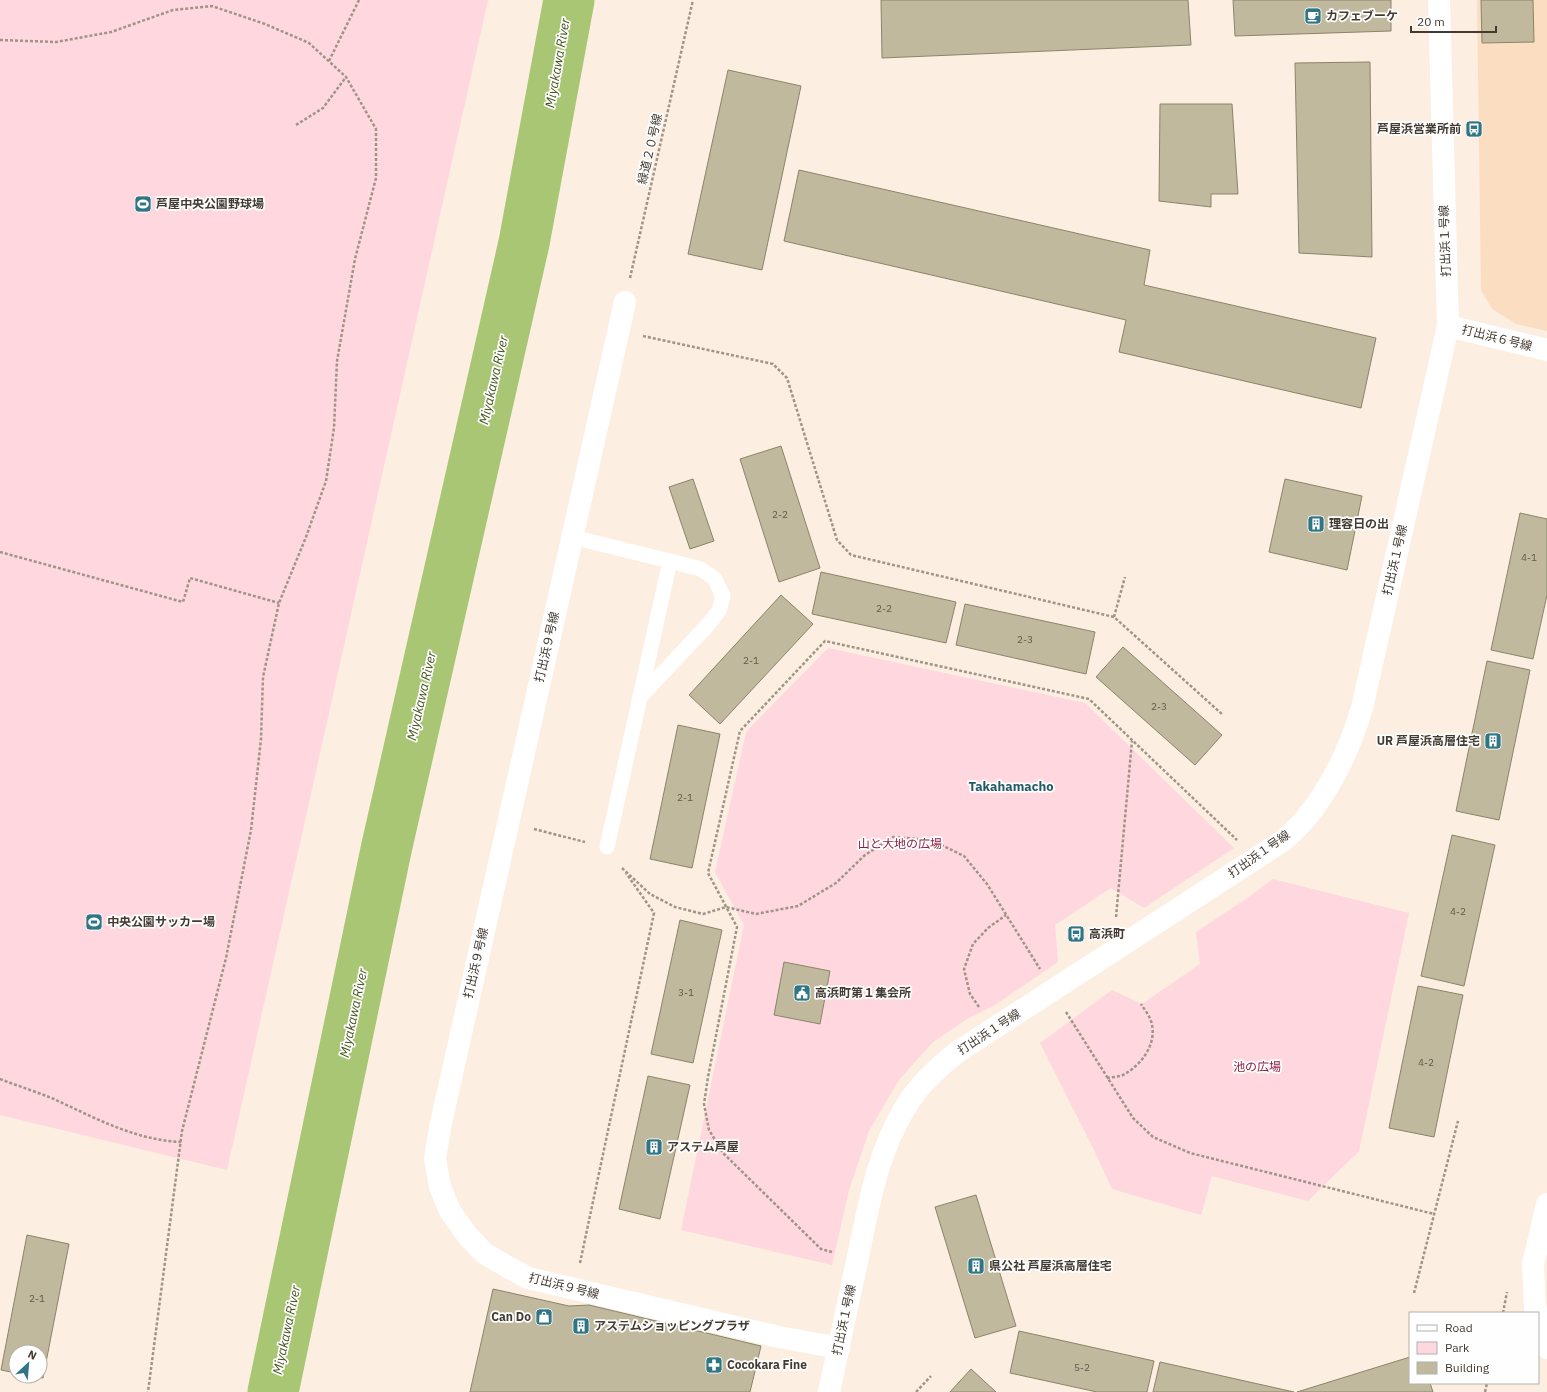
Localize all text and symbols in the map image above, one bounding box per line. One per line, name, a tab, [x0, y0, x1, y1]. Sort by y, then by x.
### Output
cafe icon: カフェブーケ	[1303, 6, 1323, 26]
place label: カフェブーケ	[1326, 8, 1398, 23]
scale bar	[1411, 8, 1496, 34]
text: 20 m	[1417, 14, 1445, 29]
water label: Miyakawa River	[541, 16, 574, 109]
street label: 緑道２０号線	[634, 112, 665, 186]
bus stop icon: 芦屋浜営業所前	[1464, 119, 1484, 139]
place label: 芦屋浜営業所前	[1377, 121, 1461, 136]
sports icon: 芦屋中央公園野球場	[133, 194, 153, 214]
place label: 芦屋中央公園野球場	[156, 196, 264, 211]
street label: 打出浜１号線	[1436, 205, 1453, 277]
street label: 打出浜６号線	[1460, 322, 1534, 354]
water label: Miyakawa River	[475, 333, 512, 426]
house number: 2-2	[772, 508, 788, 521]
building icon: 理容日の出	[1306, 514, 1326, 534]
place label: 理容日の出	[1329, 516, 1389, 531]
street label: 打出浜１号線	[1379, 523, 1410, 597]
house number: 4-1	[1521, 551, 1537, 564]
house number: 2-2	[876, 602, 892, 615]
street label: 打出浜９号線	[531, 610, 562, 684]
house number: 2-3	[1017, 633, 1033, 646]
water label: Miyakawa River	[403, 649, 440, 742]
house number: 2-1	[743, 654, 759, 667]
house number: 2-3	[1151, 700, 1167, 713]
building icon: UR 芦屋浜高層住宅	[1483, 731, 1503, 751]
place label: UR 芦屋浜高層住宅	[1377, 733, 1480, 748]
district label: Takahamacho	[969, 778, 1053, 795]
house number: 2-1	[677, 791, 693, 804]
street label: 打出浜１号線	[1225, 827, 1293, 880]
park label: 山と大地の広場	[858, 836, 942, 851]
house number: 4-2	[1450, 905, 1466, 918]
sports icon: 中央公園サッカー場	[84, 912, 104, 932]
place label: 中央公園サッカー場	[107, 914, 215, 929]
bus stop icon: 高浜町	[1066, 924, 1086, 944]
street label: 打出浜９号線	[460, 926, 491, 1000]
place label: 高浜町	[1089, 926, 1125, 941]
water label: Miyakawa River	[336, 966, 371, 1059]
public building icon: 高浜町第１集会所	[792, 983, 812, 1003]
place label: 高浜町第１集会所	[815, 985, 911, 1000]
house number: 3-1	[678, 986, 694, 999]
street label: 打出浜１号線	[954, 1006, 1023, 1057]
house number: 4-2	[1418, 1056, 1434, 1069]
park label: 池の広場	[1233, 1059, 1281, 1074]
building icon: アステム芦屋	[644, 1137, 664, 1157]
place label: アステム芦屋	[667, 1139, 739, 1154]
building icon: 県公社 芦屋浜高層住宅	[966, 1256, 986, 1276]
place label: 県公社 芦屋浜高層住宅	[989, 1258, 1112, 1273]
street label: 打出浜９号線	[527, 1270, 601, 1302]
water label: Miyakawa River	[269, 1283, 304, 1376]
street label: 打出浜１号線	[829, 1283, 858, 1357]
house number: 2-1	[29, 1292, 45, 1305]
shop icon: Can Do	[534, 1307, 554, 1327]
place label: Can Do	[491, 1309, 531, 1324]
legend	[1409, 1312, 1539, 1384]
building icon: アステムショッピングプラザ	[571, 1316, 591, 1336]
place label: アステムショッピングプラザ	[594, 1318, 750, 1333]
text: Road	[1445, 1320, 1473, 1335]
text: Park	[1445, 1340, 1470, 1355]
north arrow	[8, 1344, 48, 1384]
text: N	[26, 1347, 39, 1363]
pharmacy icon: Cocokara Fine	[704, 1355, 724, 1375]
place label: Cocokara Fine	[727, 1357, 807, 1372]
text: Building	[1445, 1360, 1490, 1375]
house number: 5-2	[1074, 1361, 1090, 1374]

